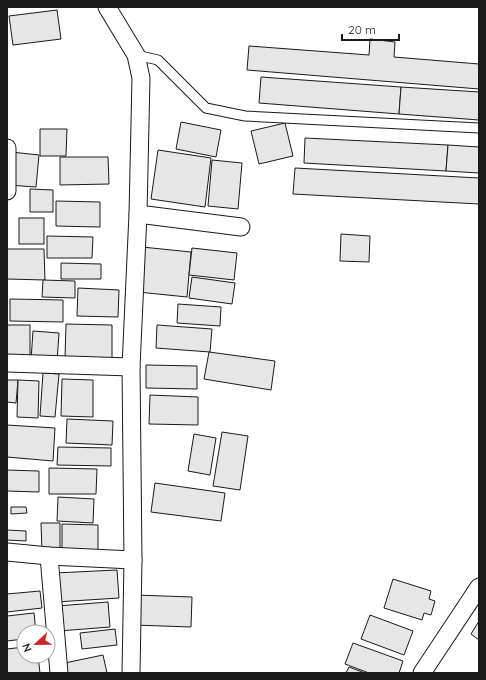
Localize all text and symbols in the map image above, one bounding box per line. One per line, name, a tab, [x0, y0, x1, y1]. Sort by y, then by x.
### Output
scale bar	[342, 16, 399, 42]
text: 20 m	[348, 22, 376, 37]
north arrow	[16, 624, 56, 664]
text: N	[19, 641, 35, 654]

